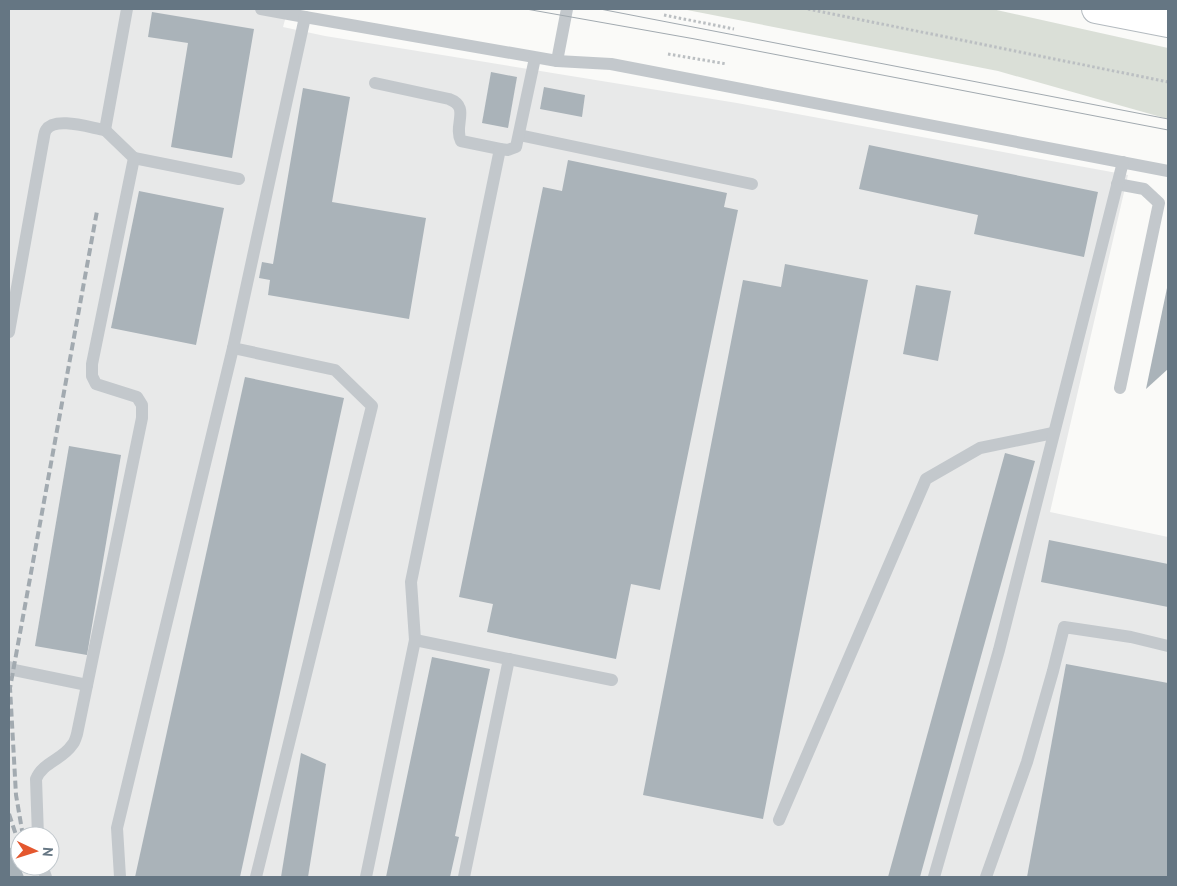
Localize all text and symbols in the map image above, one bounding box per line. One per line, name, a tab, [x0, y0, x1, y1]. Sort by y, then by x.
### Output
north arrow	[10, 826, 60, 876]
text: N	[39, 847, 57, 857]

